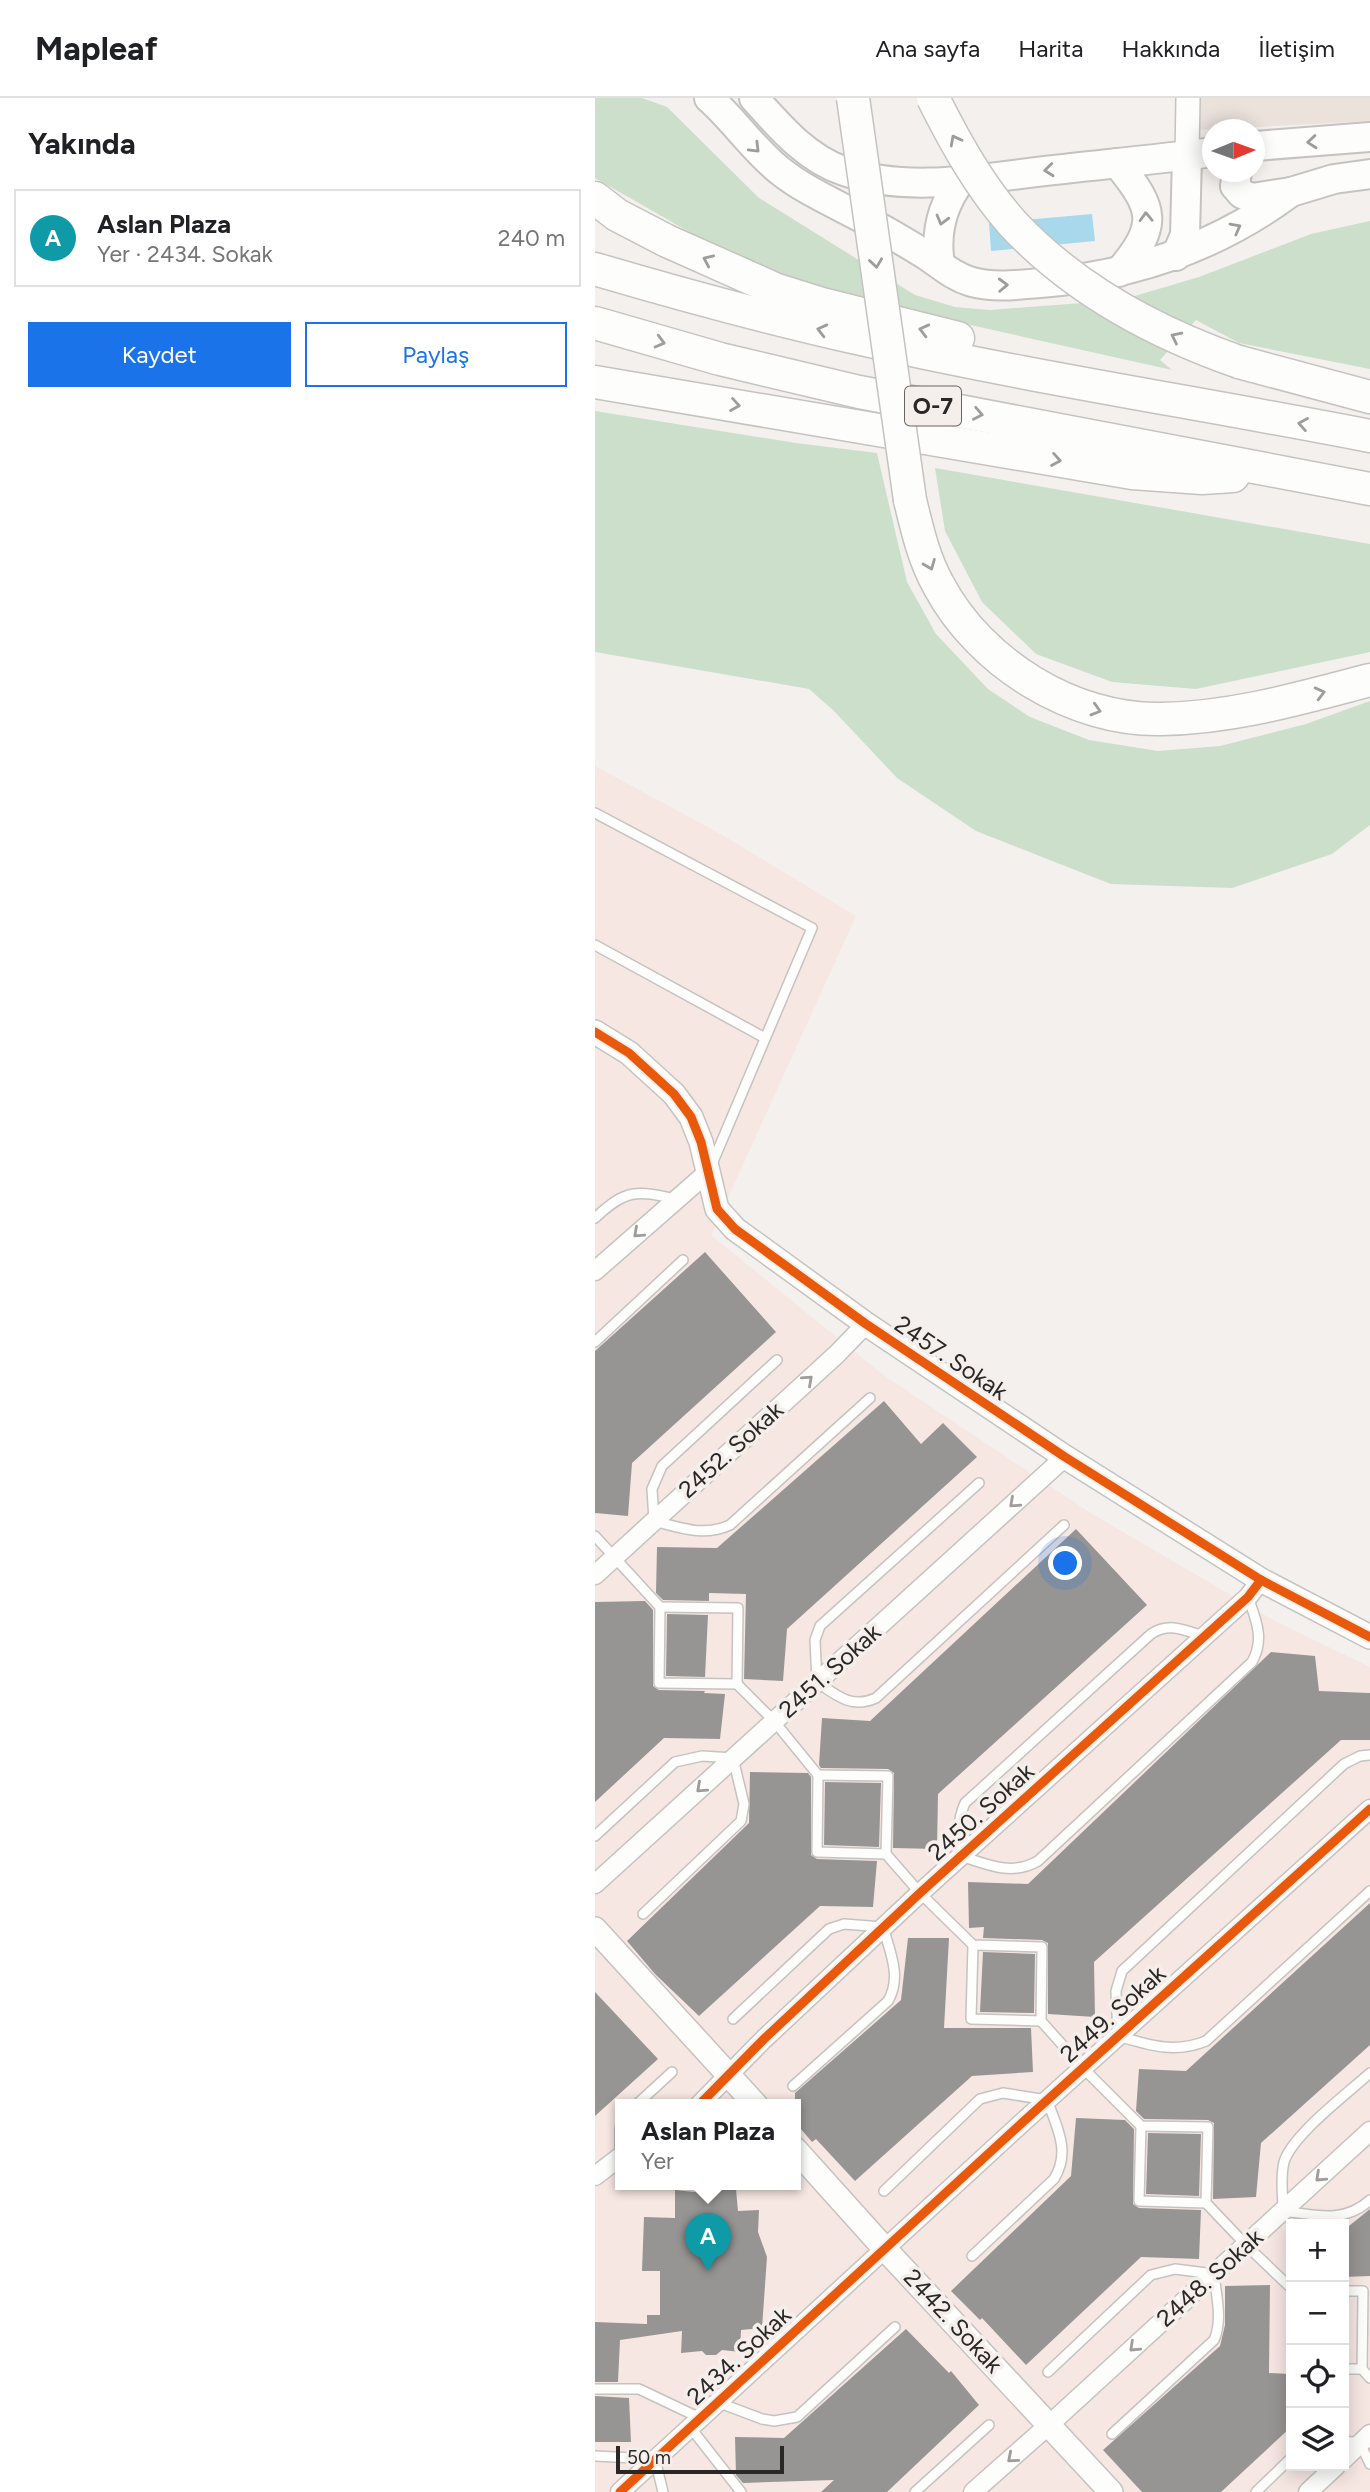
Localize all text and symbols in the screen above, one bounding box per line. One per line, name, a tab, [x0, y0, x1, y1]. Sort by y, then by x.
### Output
text: Mapleaf	[35, 29, 158, 68]
text: Ana sayfa	[875, 34, 980, 63]
text: Harita	[1018, 34, 1083, 63]
text: Hakkında	[1121, 34, 1220, 63]
text: İletişim	[1258, 34, 1335, 63]
north arrow	[1202, 119, 1265, 182]
text: Yakında	[28, 125, 136, 162]
one-way arrow	[1306, 134, 1317, 149]
one-way arrow	[950, 135, 963, 148]
one-way arrow	[747, 139, 760, 152]
one-way arrow	[1043, 163, 1055, 178]
text: Aslan Plaza	[97, 208, 231, 240]
one-way arrow	[1138, 211, 1153, 222]
one-way arrow	[936, 214, 950, 226]
one-way arrow	[1228, 223, 1241, 237]
text: A	[45, 224, 61, 252]
text: 240 m	[498, 224, 565, 252]
text: Yer · 2434. Sokak	[97, 240, 273, 268]
one-way arrow	[702, 254, 715, 268]
one-way arrow	[868, 257, 883, 268]
one-way arrow	[998, 278, 1009, 293]
button: Kaydet	[28, 322, 291, 387]
button: Paylaş	[305, 322, 567, 387]
one-way arrow	[816, 324, 828, 338]
one-way arrow	[918, 324, 930, 338]
one-way arrow	[1171, 332, 1183, 346]
one-way arrow	[654, 334, 666, 349]
road number: O-7	[905, 386, 961, 426]
one-way arrow	[729, 397, 741, 412]
one-way arrow	[972, 406, 984, 421]
one-way arrow	[1297, 417, 1309, 432]
one-way arrow	[1050, 452, 1062, 467]
one-way arrow	[922, 559, 936, 571]
one-way arrow	[1314, 687, 1326, 701]
one-way arrow	[1090, 701, 1102, 716]
one-way arrow	[633, 1225, 646, 1237]
street label: 2457. Sokak	[889, 1309, 1014, 1406]
one-way arrow	[800, 1376, 813, 1388]
street label: 2452. Sokak	[673, 1395, 789, 1504]
one-way arrow	[1009, 1495, 1022, 1507]
your location	[1048, 1546, 1082, 1580]
street label: 2451. Sokak	[773, 1617, 887, 1724]
street label: 2450. Sokak	[922, 1756, 1040, 1867]
one-way arrow	[696, 1780, 709, 1792]
street label: 2449. Sokak	[1054, 1959, 1172, 2068]
popup	[615, 2099, 801, 2190]
text: Aslan Plaza	[641, 2115, 775, 2147]
text: Yer	[641, 2147, 674, 2175]
one-way arrow	[1315, 2169, 1328, 2181]
pin: A	[685, 2213, 731, 2271]
map controls	[1286, 2219, 1349, 2471]
button: +	[1286, 2219, 1349, 2282]
street label: 2448. Sokak	[1151, 2222, 1269, 2333]
street label: 2442. Sokak	[898, 2263, 1009, 2379]
button: −	[1286, 2282, 1349, 2345]
street label: 2434. Sokak	[681, 2300, 797, 2411]
one-way arrow	[1129, 2339, 1142, 2352]
button: locate	[1286, 2345, 1349, 2408]
button: layers	[1286, 2408, 1349, 2471]
scale bar	[616, 2443, 784, 2475]
text: 50 m	[627, 2446, 671, 2469]
one-way arrow	[1007, 2450, 1020, 2462]

